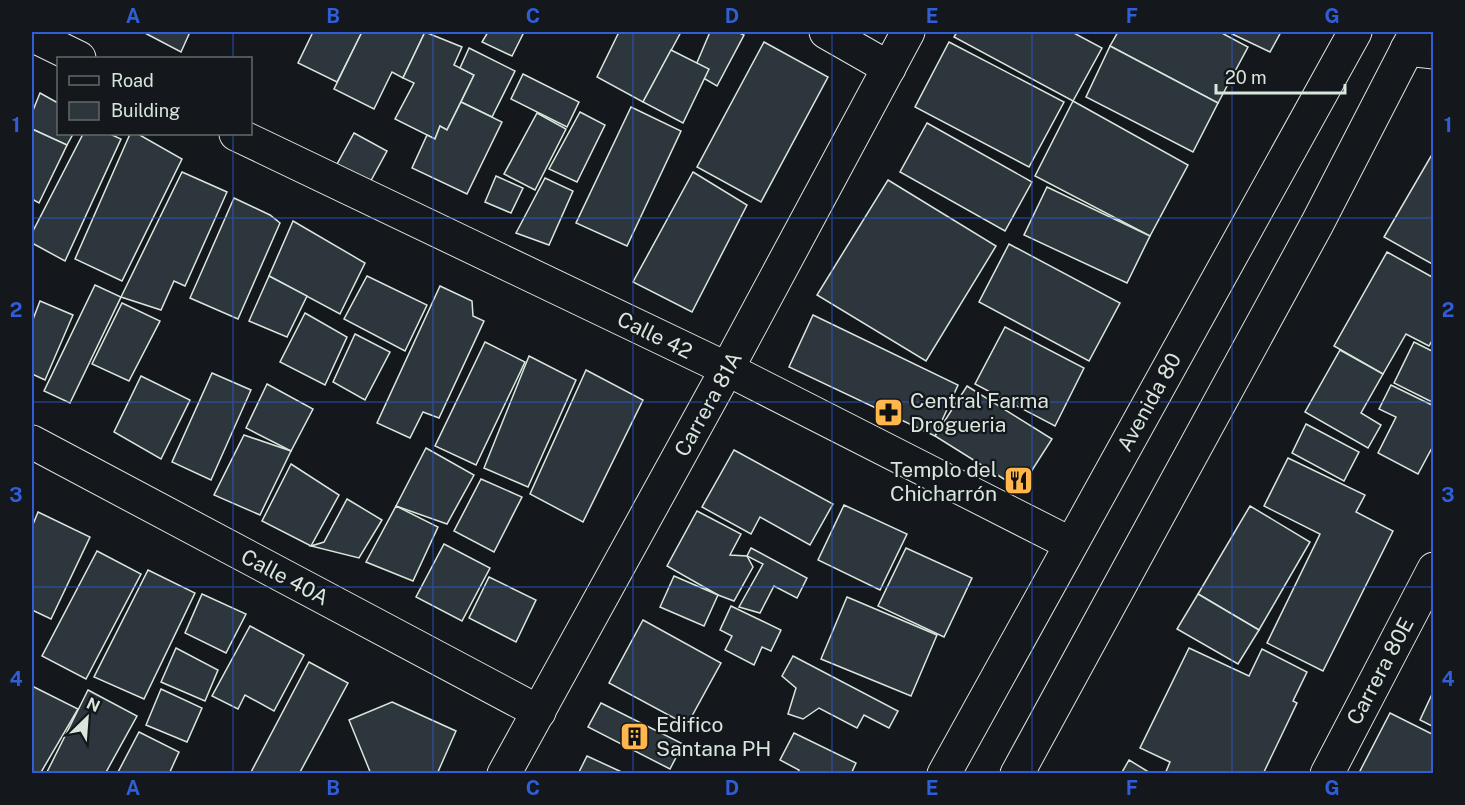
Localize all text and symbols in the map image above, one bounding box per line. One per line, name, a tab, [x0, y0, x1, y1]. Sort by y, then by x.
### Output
text: A	[126, 4, 140, 28]
text: B	[326, 4, 340, 28]
text: C	[526, 4, 540, 28]
text: D	[725, 4, 739, 28]
text: E	[926, 4, 938, 28]
text: F	[1126, 4, 1138, 28]
text: G	[1324, 4, 1340, 28]
legend	[57, 57, 252, 135]
scale bar	[1216, 57, 1345, 95]
text: 20 m	[1225, 67, 1267, 88]
text: Road	[111, 70, 154, 91]
text: Building	[111, 100, 180, 121]
text: 1	[12, 113, 20, 137]
text: 1	[1444, 113, 1452, 137]
text: 2	[10, 298, 22, 322]
text: 2	[1442, 298, 1454, 322]
street label: Calle 42	[613, 306, 697, 364]
street label: Carrera 81A	[669, 347, 747, 461]
street label: Avenida 80	[1112, 348, 1186, 456]
place label: Central Farma Drogueria	[910, 388, 1049, 437]
pharmacy icon: Central Farma Drogueria	[873, 396, 905, 428]
place label: Templo del Chicharrón	[890, 457, 997, 506]
restaurant icon: Templo del Chicharrón	[1002, 465, 1034, 497]
text: 3	[9, 483, 23, 507]
text: 3	[1441, 483, 1455, 507]
street label: Calle 40A	[237, 544, 333, 611]
street label: Carrera 80E	[1341, 613, 1419, 729]
text: 4	[9, 667, 23, 691]
text: 4	[1441, 667, 1455, 691]
north arrow	[57, 688, 117, 748]
text: N	[83, 694, 103, 716]
place label: Edifico Santana PH	[656, 712, 771, 761]
building icon: Edifico Santana PH	[619, 720, 651, 752]
text: A	[126, 776, 140, 800]
text: B	[326, 776, 340, 800]
text: C	[526, 776, 540, 800]
text: D	[725, 776, 739, 800]
text: E	[926, 776, 938, 800]
text: F	[1126, 776, 1138, 800]
text: G	[1324, 776, 1340, 800]

